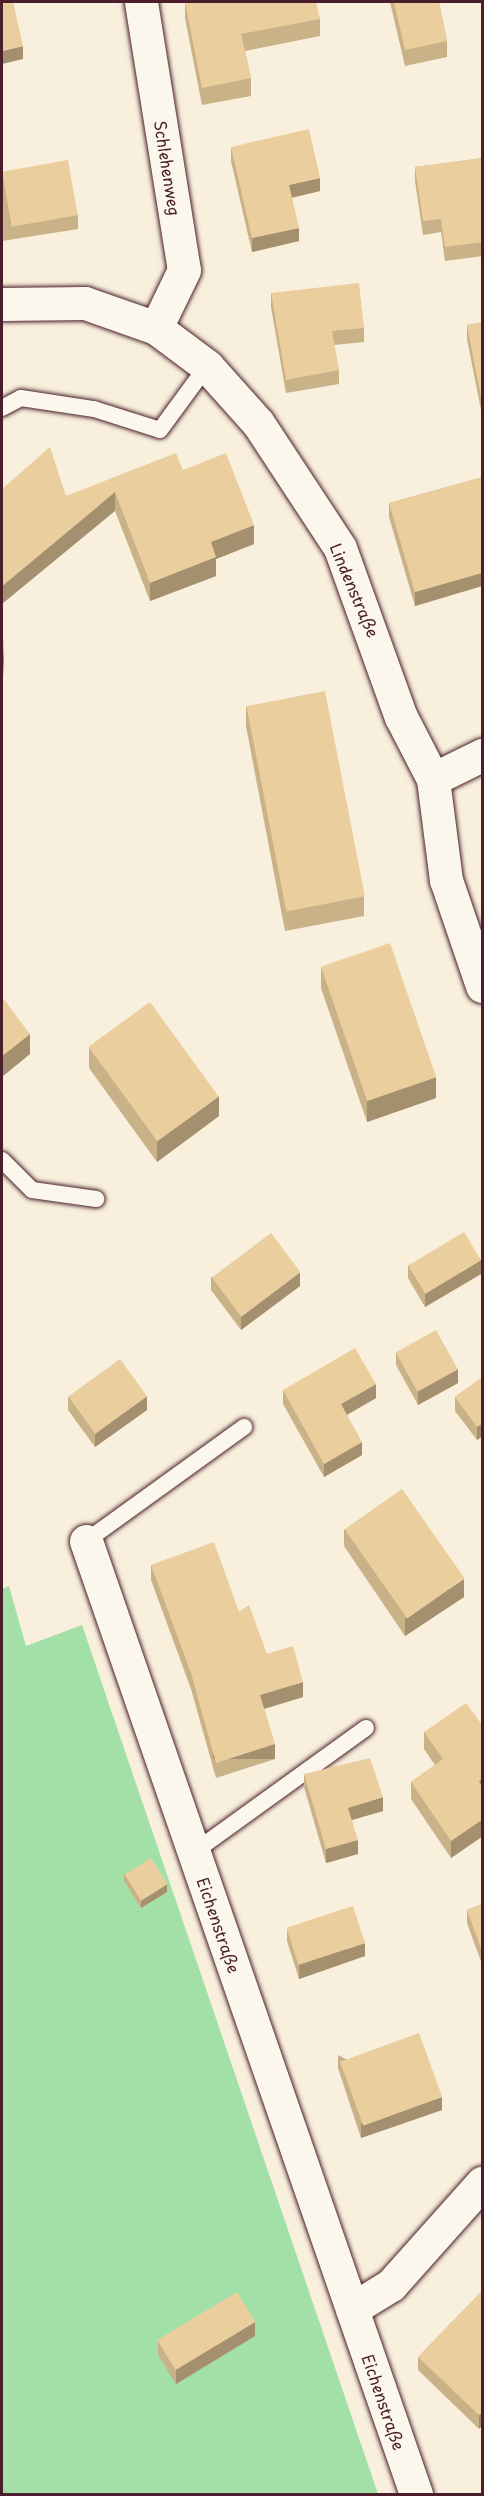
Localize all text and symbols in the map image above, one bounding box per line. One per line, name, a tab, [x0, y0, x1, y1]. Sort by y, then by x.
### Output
street label: Schlehenweg	[151, 119, 185, 217]
street label: Lindenstraße	[327, 540, 383, 640]
street label: Eichenstraße	[194, 1875, 244, 1975]
street label: Eichenstraße	[359, 2352, 409, 2452]

